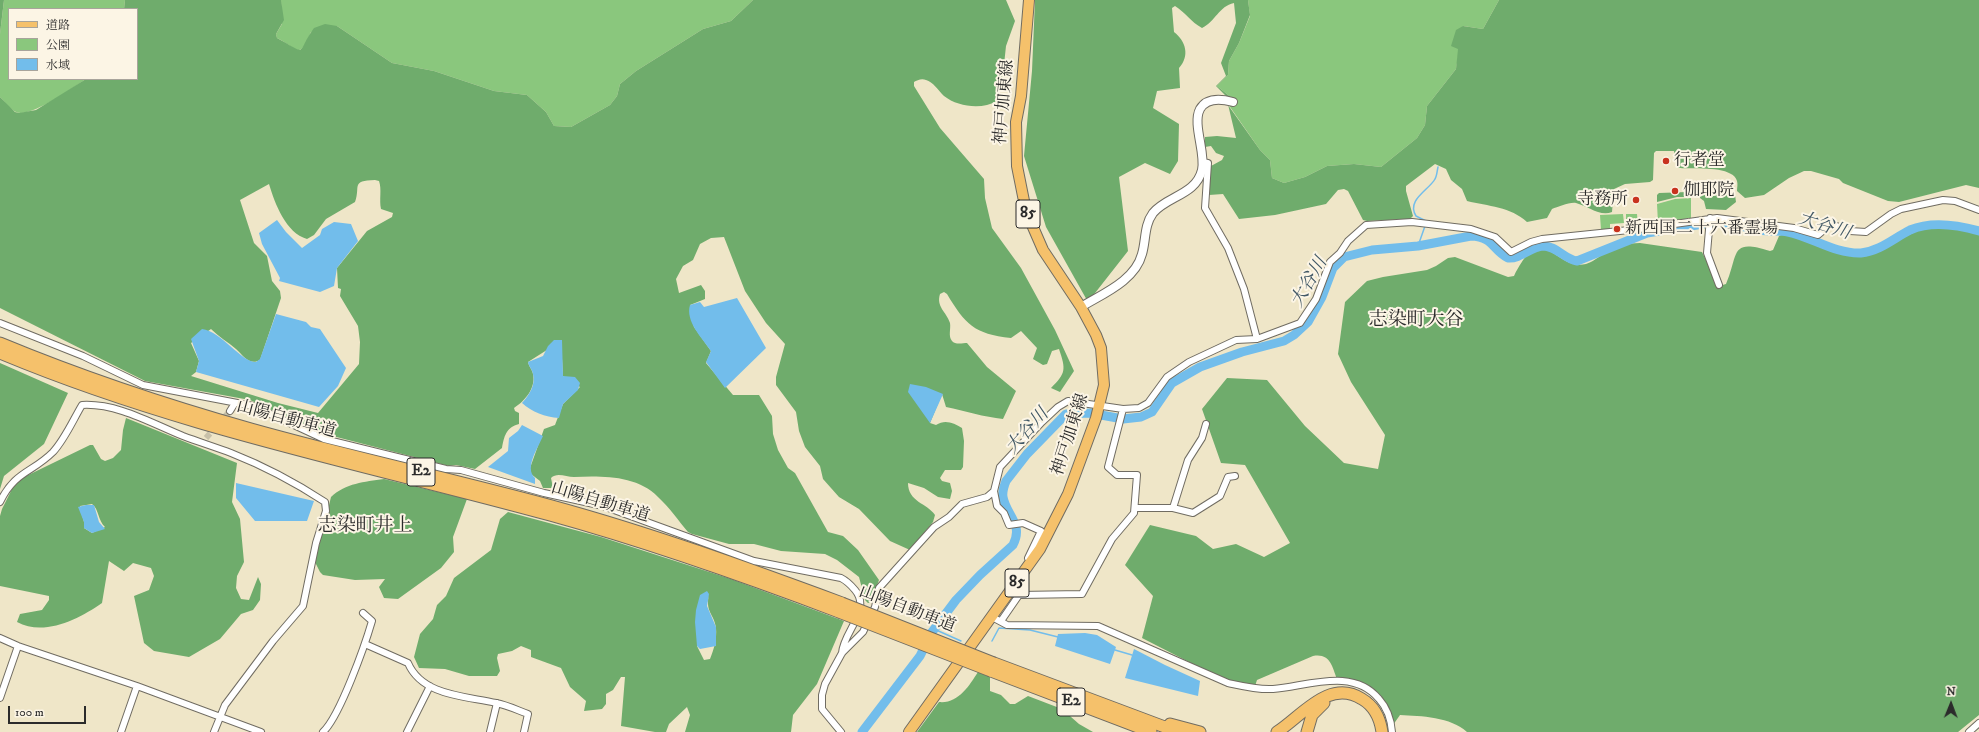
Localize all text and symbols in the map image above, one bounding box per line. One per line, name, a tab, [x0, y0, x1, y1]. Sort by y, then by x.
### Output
legend	[8, 8, 138, 80]
text: 道路	[46, 18, 70, 33]
text: 公園	[46, 38, 70, 53]
text: 水域	[46, 58, 70, 73]
street label: 神戸加東線	[991, 59, 1019, 145]
place label: 行者堂	[1674, 151, 1725, 171]
marker: 行者堂	[1661, 156, 1671, 166]
place label: 伽耶院	[1683, 181, 1734, 201]
marker: 伽耶院	[1670, 186, 1680, 196]
place label: 寺務所	[1577, 190, 1628, 210]
marker: 寺務所	[1631, 195, 1641, 205]
road number: 85	[1016, 200, 1040, 228]
water label: 大谷川	[1795, 209, 1853, 245]
place label: 新西国二十六番霊場	[1625, 219, 1778, 239]
marker: 新西国二十六番霊場	[1612, 224, 1622, 234]
water label: 大谷川	[1287, 254, 1333, 312]
district label: 志染町大谷	[1369, 310, 1463, 332]
street label: 神戸加東線	[1048, 391, 1094, 479]
street label: 山陽自動車道	[234, 397, 338, 443]
water label: 大谷川	[1002, 405, 1054, 459]
road number: E2	[407, 458, 435, 486]
street label: 山陽自動車道	[548, 478, 652, 528]
district label: 志染町井上	[318, 516, 412, 538]
road number: 85	[1005, 569, 1029, 597]
street label: 山陽自動車道	[856, 582, 958, 638]
north arrow	[1931, 684, 1971, 724]
text: N	[1947, 685, 1956, 699]
road number: E2	[1057, 688, 1085, 716]
scale bar	[10, 698, 88, 724]
text: 100 m	[15, 705, 44, 720]

